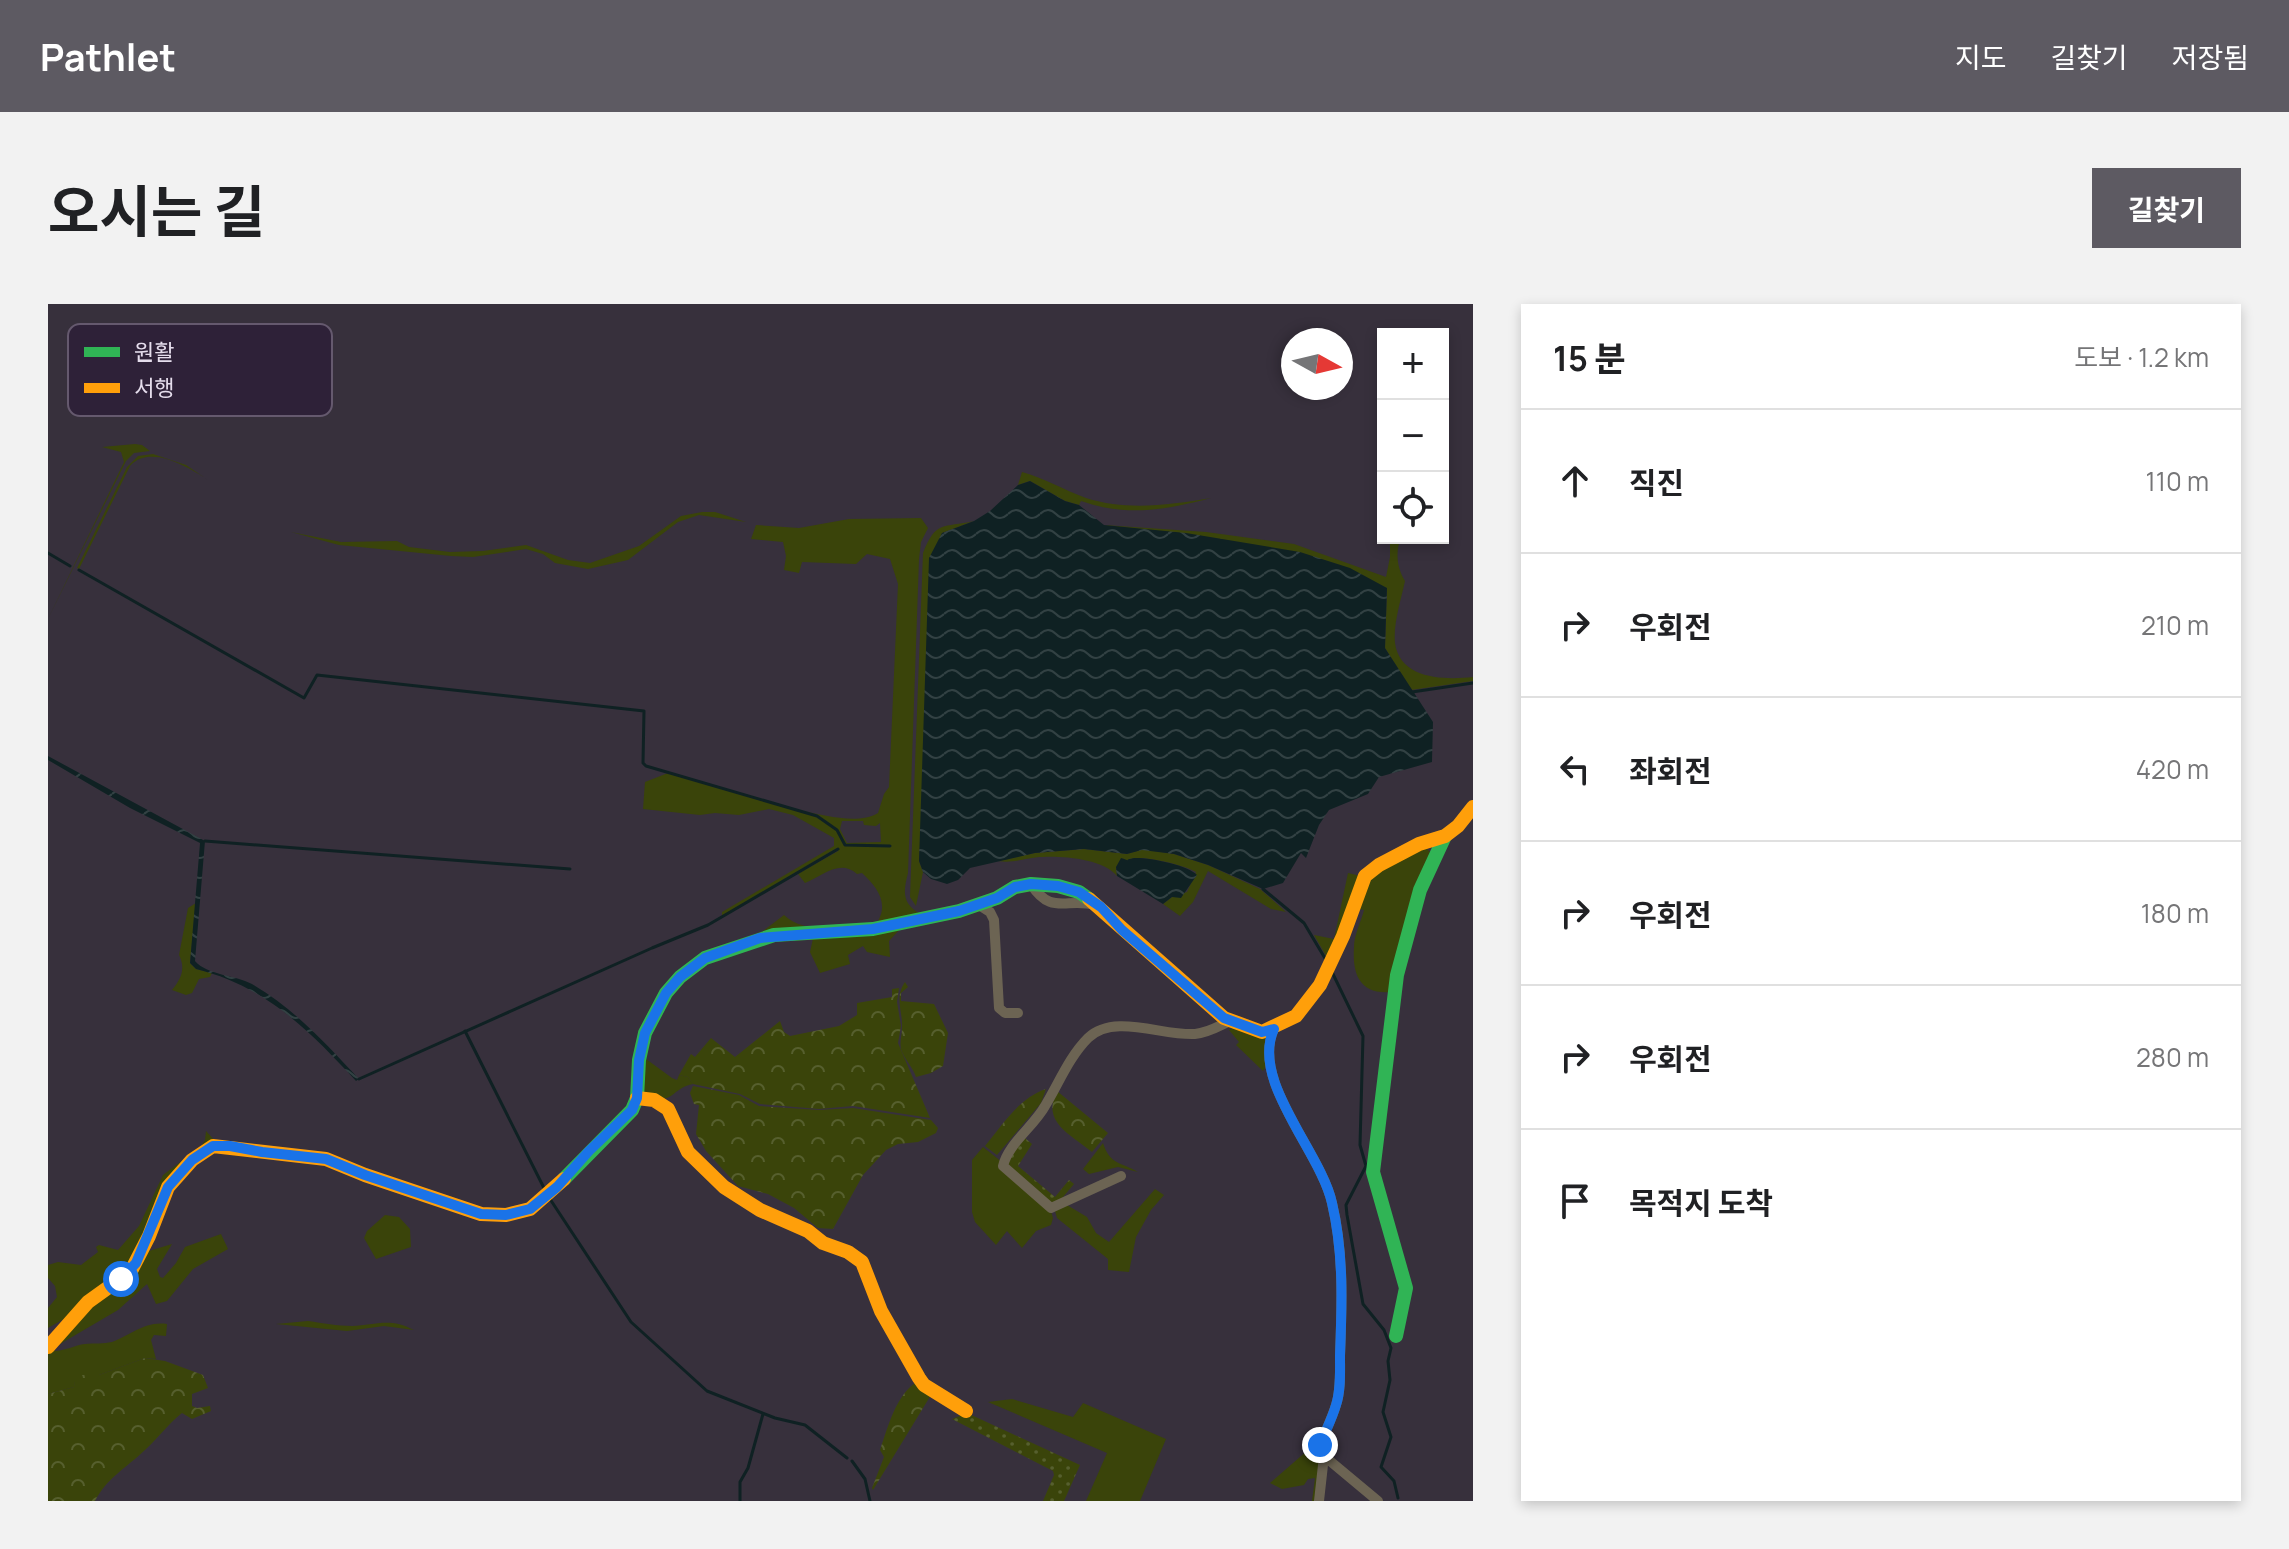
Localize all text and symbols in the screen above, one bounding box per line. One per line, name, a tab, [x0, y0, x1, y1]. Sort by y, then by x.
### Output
text: Pathlet	[40, 30, 176, 82]
text: 지도	[1955, 38, 2006, 76]
text: 길찾기	[2050, 38, 2128, 76]
text: 저장됨	[2172, 38, 2249, 76]
button: 길찾기	[2092, 168, 2241, 248]
text: 오시는 길	[48, 172, 265, 249]
legend	[68, 324, 332, 416]
north arrow	[1281, 328, 1353, 400]
map controls	[1377, 328, 1449, 544]
button: +	[1377, 328, 1449, 400]
text: 15 분	[1553, 335, 1626, 381]
text: 원활	[134, 337, 174, 367]
text: 도보 · 1.2 km	[2074, 339, 2209, 375]
text: 서행	[134, 373, 174, 403]
button: −	[1377, 400, 1449, 472]
icon: ahead	[1553, 459, 1597, 503]
text: 직진	[1629, 462, 1684, 503]
text: 110 m	[2146, 463, 2209, 499]
button: locate	[1377, 472, 1449, 544]
icon: right	[1553, 603, 1597, 647]
text: 우회전	[1629, 606, 1712, 647]
text: 210 m	[2141, 607, 2209, 643]
icon: left	[1553, 747, 1597, 791]
text: 좌회전	[1629, 750, 1712, 791]
text: 420 m	[2136, 751, 2209, 787]
icon: right	[1553, 891, 1597, 935]
text: 우회전	[1629, 894, 1712, 935]
text: 180 m	[2141, 895, 2209, 931]
icon: right	[1553, 1035, 1597, 1079]
text: 우회전	[1629, 1038, 1712, 1079]
text: 280 m	[2136, 1039, 2209, 1075]
icon: arrive	[1553, 1179, 1597, 1223]
text: 목적지 도착	[1629, 1182, 1773, 1223]
route start	[103, 1261, 139, 1297]
route end	[1302, 1427, 1338, 1463]

